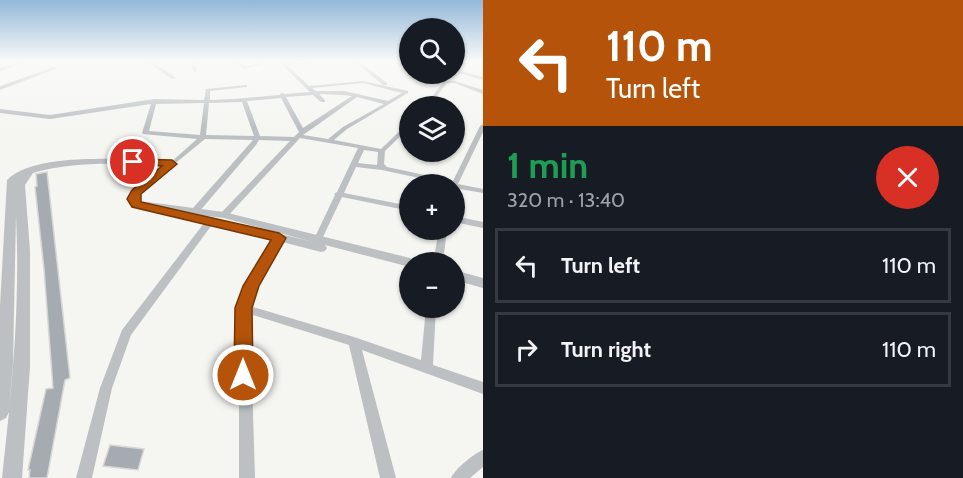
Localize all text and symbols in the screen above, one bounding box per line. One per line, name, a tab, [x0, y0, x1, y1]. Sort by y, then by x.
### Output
map controls	[399, 18, 465, 318]
button: search	[399, 18, 465, 84]
text: 110 m	[606, 20, 713, 72]
icon: left	[507, 24, 585, 102]
text: Turn left	[606, 72, 700, 105]
button: layers	[399, 96, 465, 162]
pin	[107, 136, 158, 187]
text: 1 min	[507, 143, 588, 187]
icon: arrive	[116, 145, 149, 178]
button: close	[876, 146, 939, 209]
button: +	[399, 174, 465, 240]
text: 320 m · 13:40	[507, 188, 625, 212]
icon: left	[510, 249, 543, 282]
button: −	[399, 252, 465, 318]
text: Turn left	[561, 252, 640, 279]
text: 110 m	[882, 252, 936, 279]
icon: right	[510, 333, 543, 366]
text: Turn right	[561, 336, 651, 363]
text: 110 m	[882, 336, 936, 363]
position arrow	[211, 343, 275, 407]

